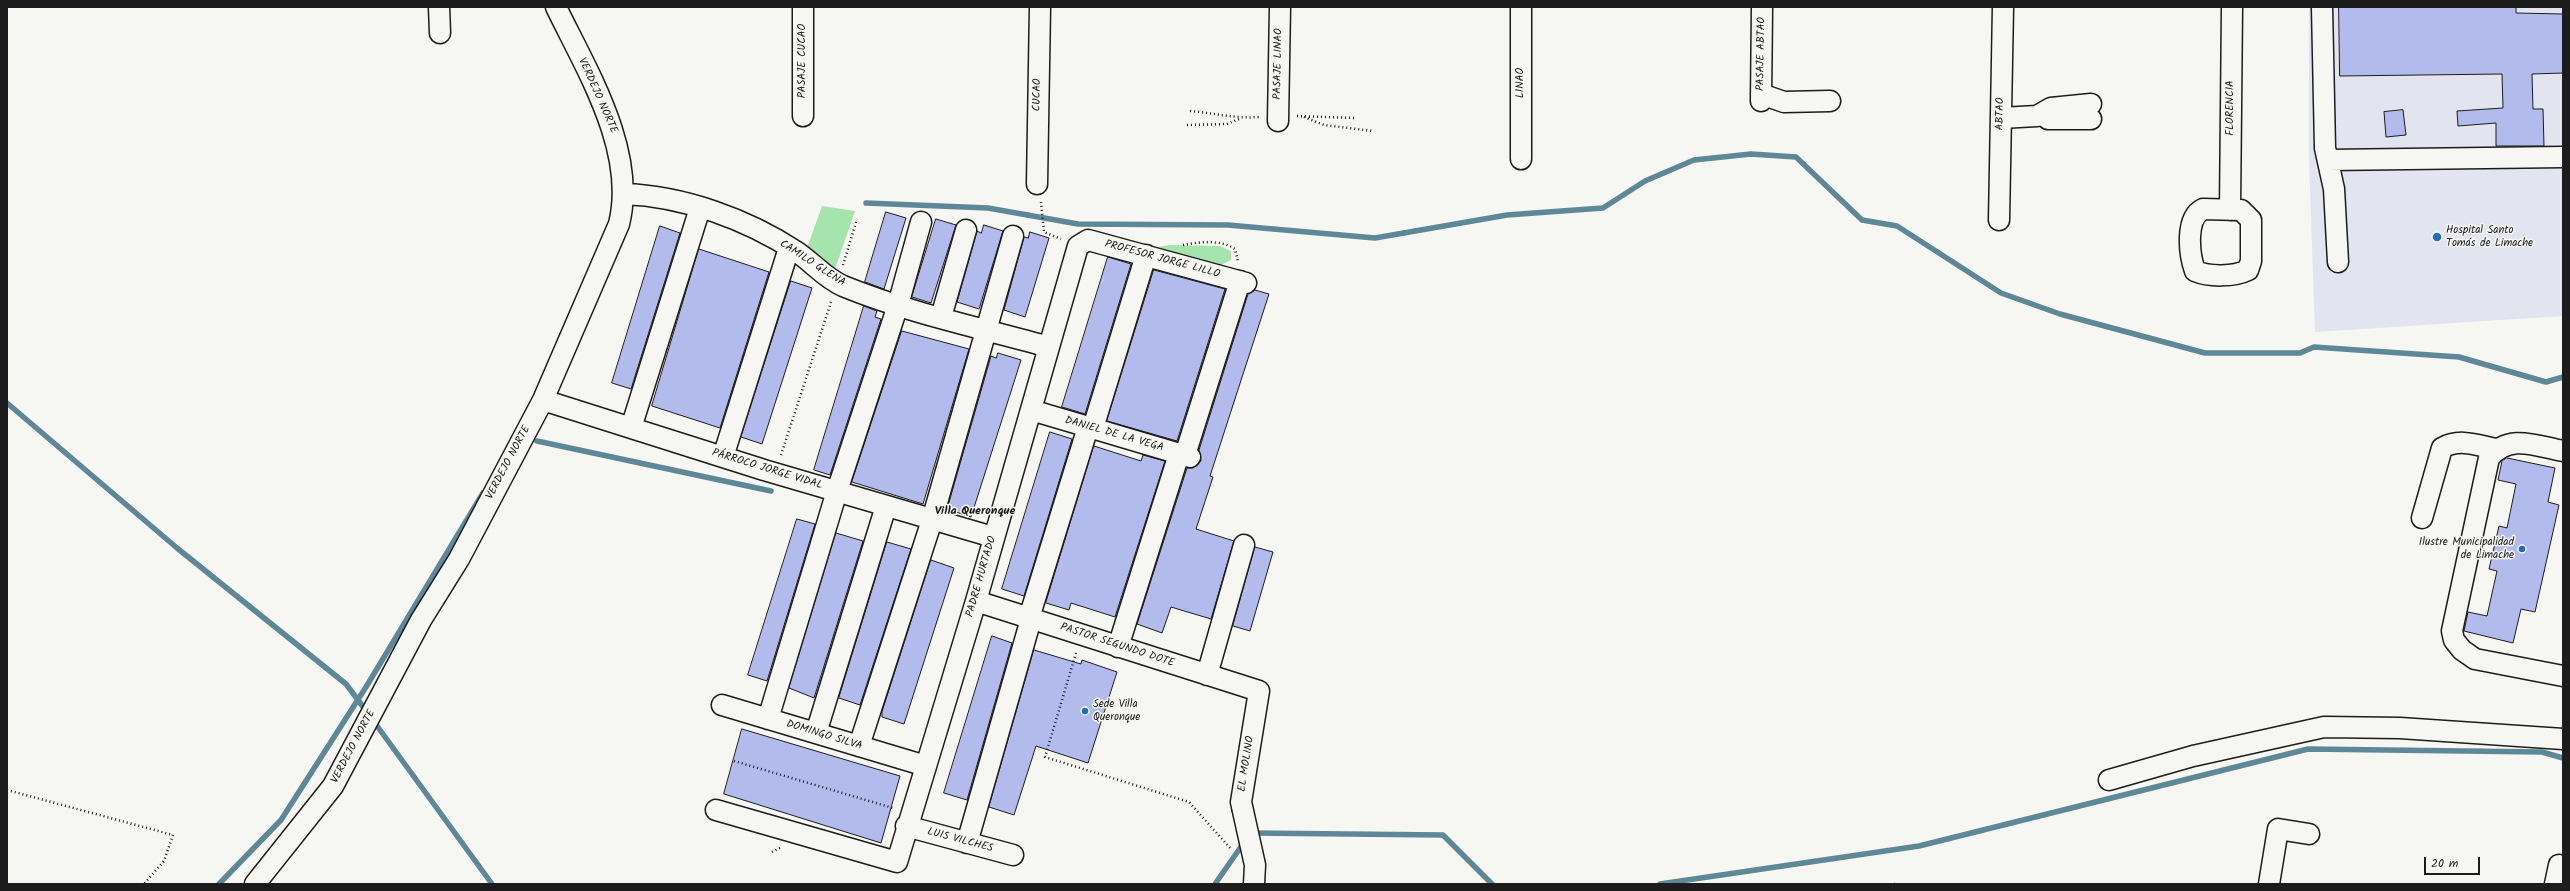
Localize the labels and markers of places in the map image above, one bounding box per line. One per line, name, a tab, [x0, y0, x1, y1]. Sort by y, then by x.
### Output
place label: Hospital Santo Tomás de Limache	[2446, 224, 2533, 250]
marker: Hospital Santo Tomás de Limache	[2431, 231, 2443, 243]
place label: Ilustre Municipalidad de Limache	[2419, 536, 2514, 562]
marker: Ilustre Municipalidad de Limache	[2517, 544, 2527, 554]
place label: Sede Villa Queronque	[1093, 698, 1140, 724]
marker: Sede Villa Queronque	[1080, 706, 1090, 716]

